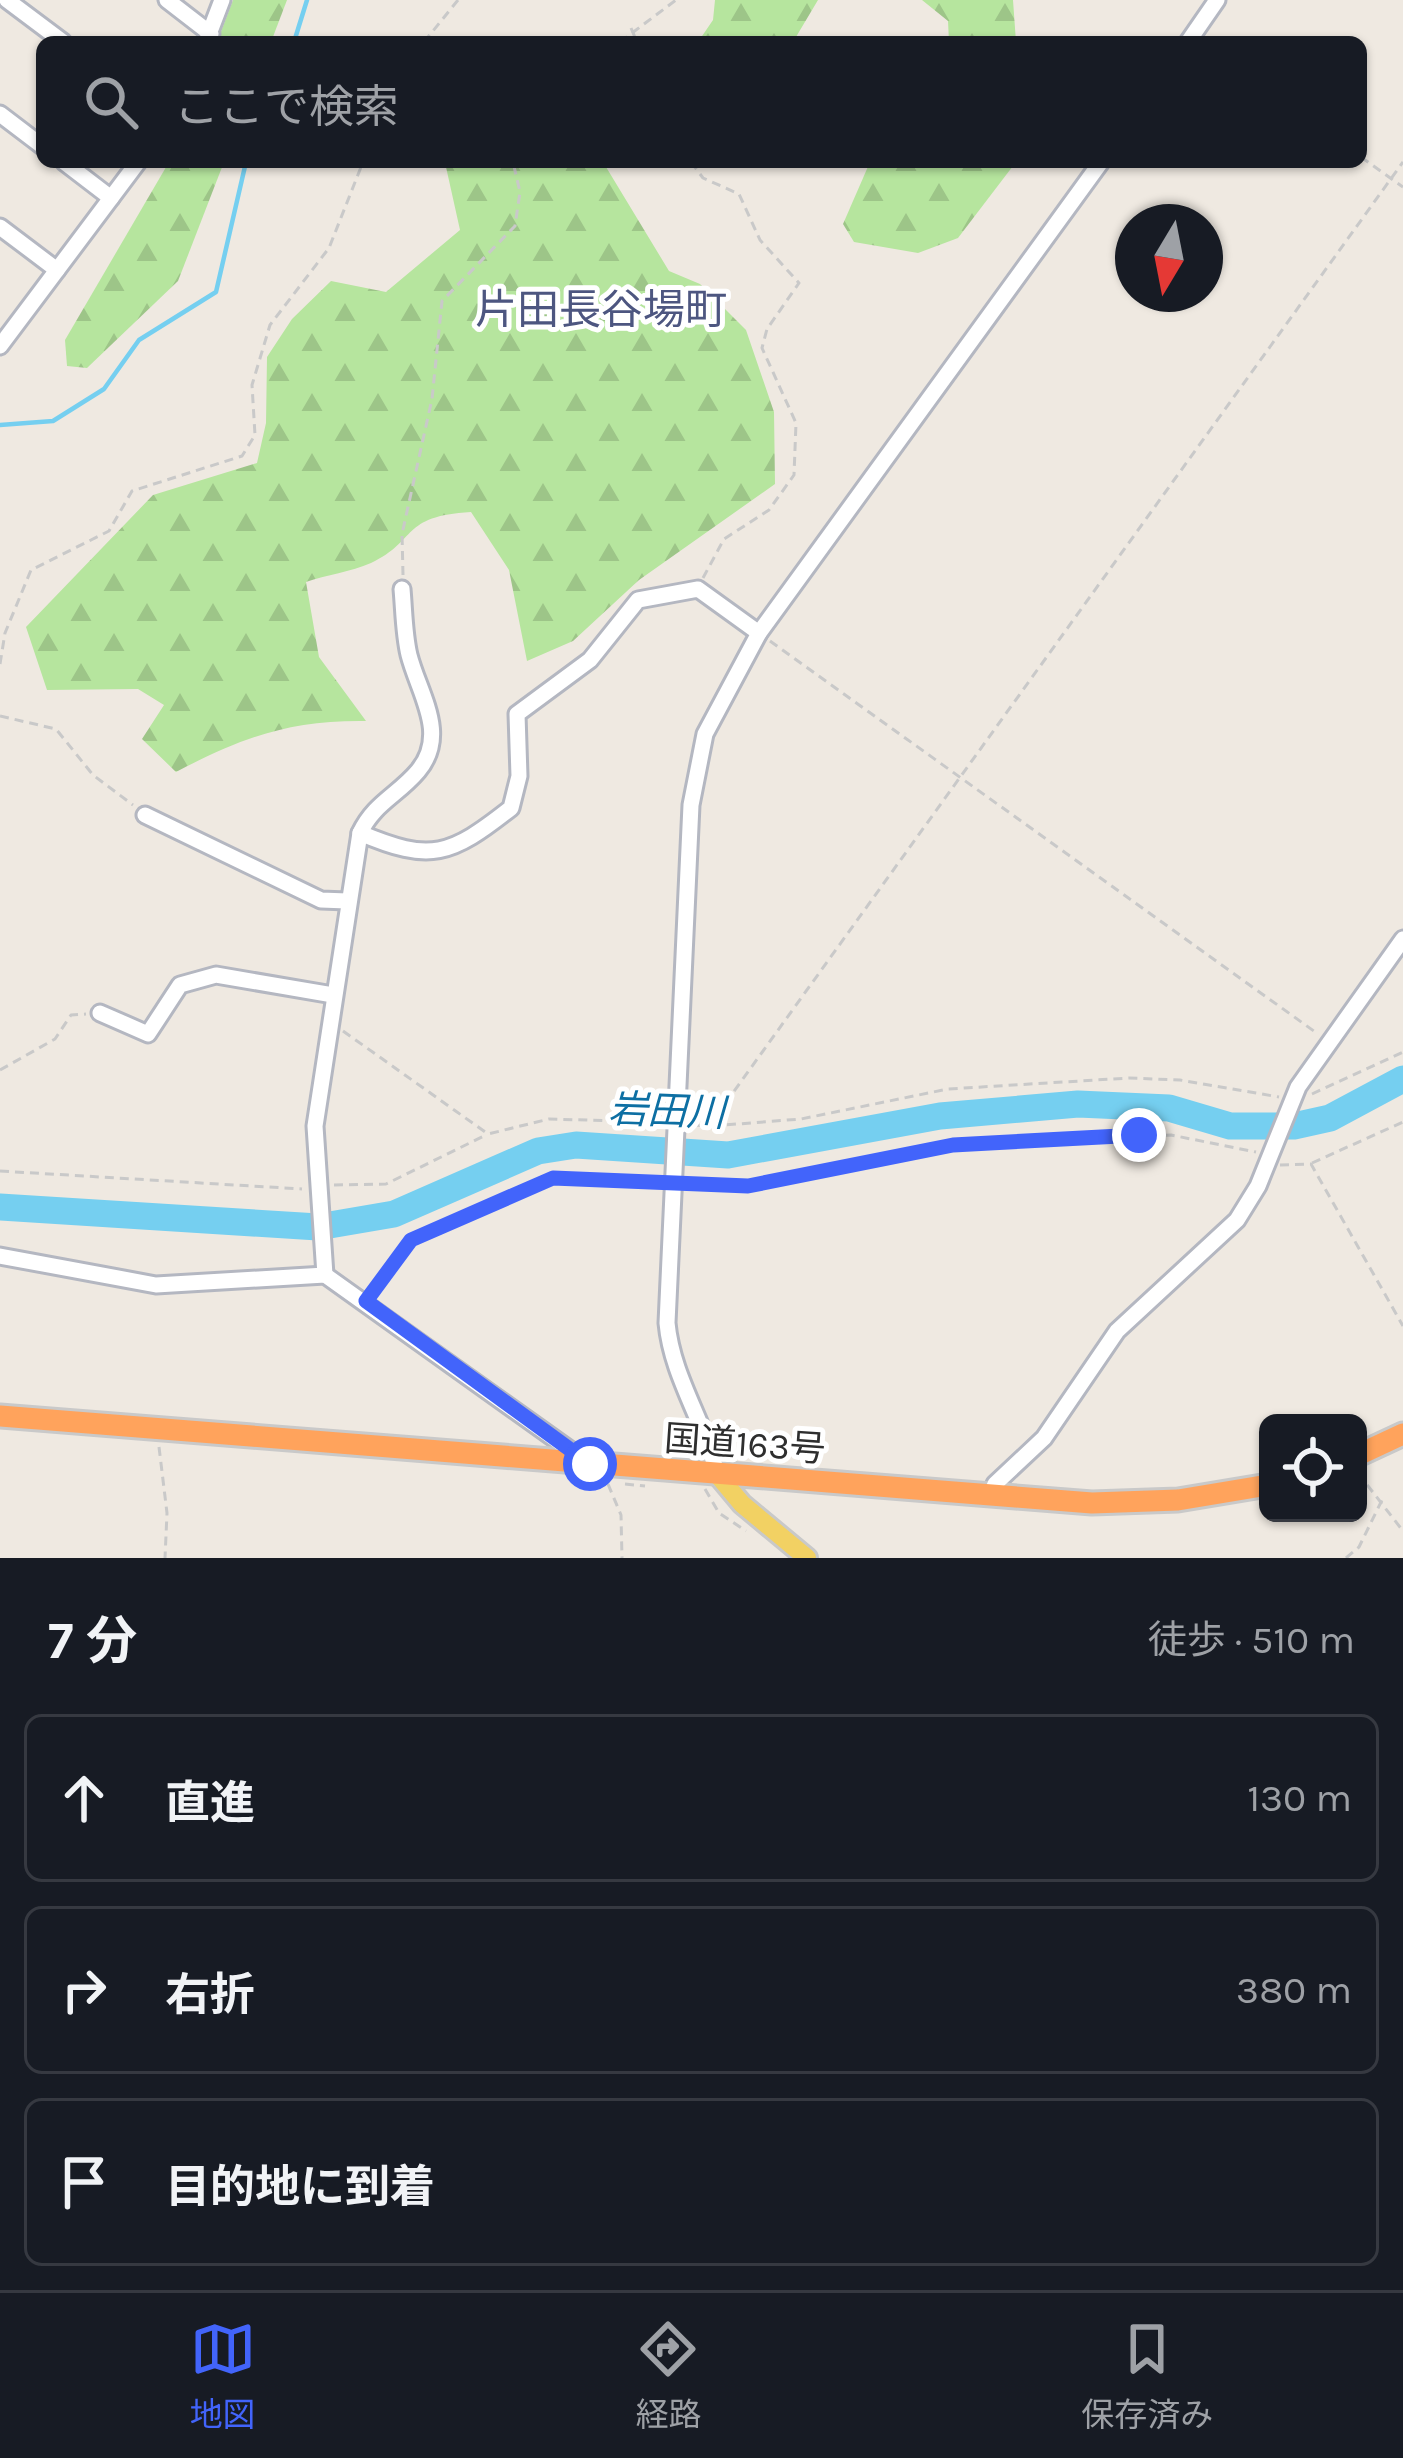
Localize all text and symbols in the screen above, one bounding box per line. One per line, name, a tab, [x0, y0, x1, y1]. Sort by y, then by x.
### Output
search box	[36, 36, 1367, 168]
icon: search	[78, 69, 144, 135]
text: ここで検索	[174, 81, 399, 133]
north arrow	[1115, 204, 1223, 312]
district label: 片田長谷場町	[475, 285, 727, 335]
water label: 岩田川	[608, 1086, 730, 1136]
route end	[1112, 1108, 1166, 1162]
map controls	[1259, 1414, 1367, 1522]
button: locate	[1259, 1414, 1367, 1522]
street label: 国道163号	[663, 1417, 827, 1471]
route start	[563, 1437, 617, 1491]
text: 7 分	[48, 1611, 137, 1671]
text: 徒歩 · 510 m	[1148, 1617, 1355, 1663]
icon: ahead	[51, 1765, 117, 1831]
text: 130 m	[1247, 1775, 1352, 1821]
text: 直進	[165, 1777, 255, 1829]
icon: right	[51, 1957, 117, 2023]
text: 380 m	[1236, 1967, 1352, 2013]
text: 右折	[165, 1969, 255, 2021]
icon: arrive	[51, 2149, 117, 2215]
text: 目的地に到着	[165, 2161, 435, 2213]
tab: 地図	[190, 2316, 256, 2436]
tab: 経路	[635, 2316, 701, 2436]
tab: 保存済み	[1081, 2316, 1213, 2436]

